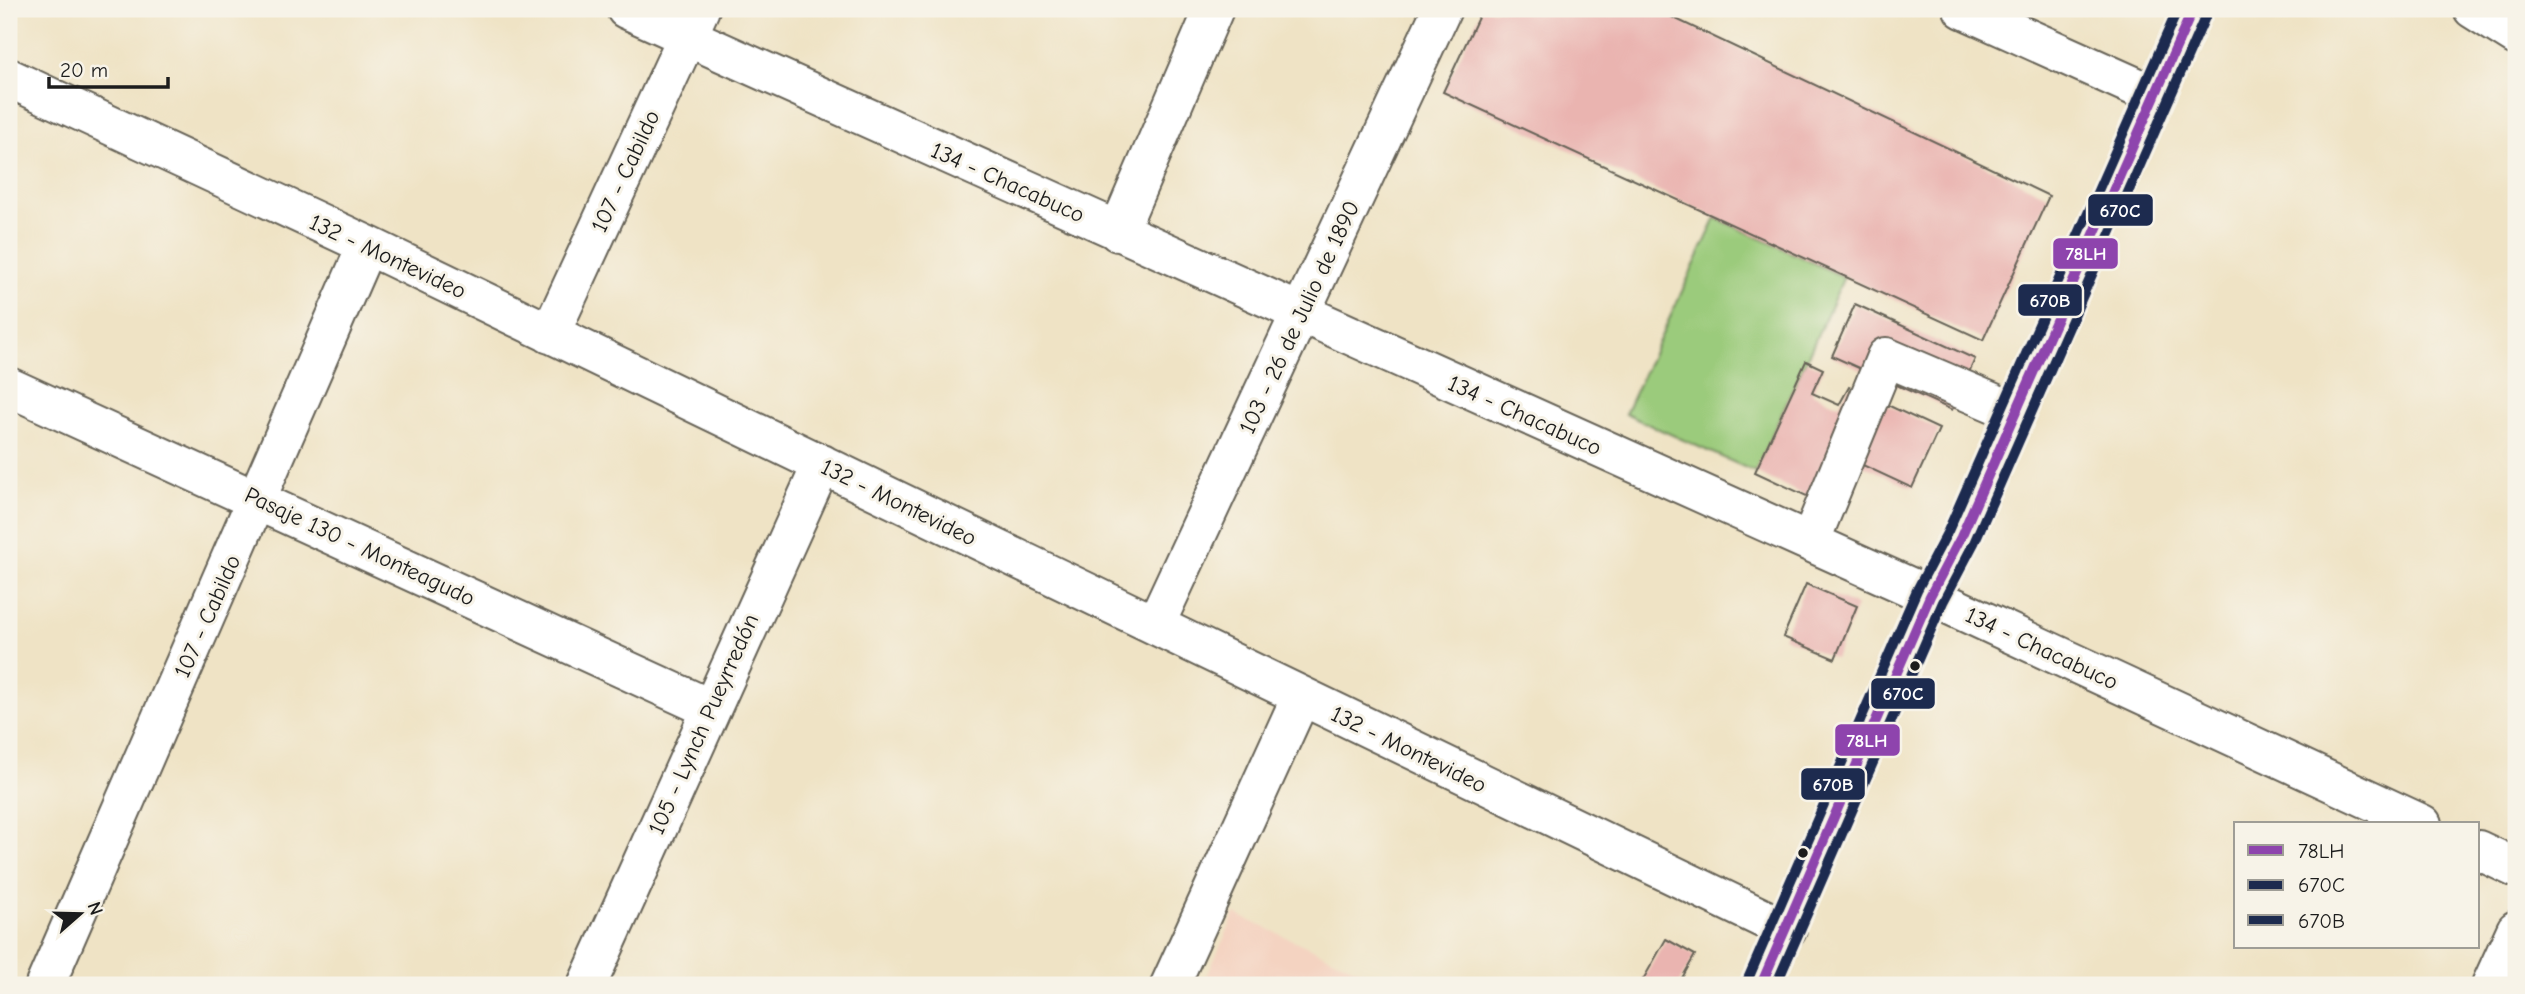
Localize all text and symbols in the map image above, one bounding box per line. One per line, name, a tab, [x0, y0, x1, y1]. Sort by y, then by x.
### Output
scale bar	[49, 46, 168, 90]
text: 20 m	[60, 58, 108, 82]
street label: 107 - Cabildo	[585, 106, 665, 237]
street label: 134 - Chacabuco	[927, 137, 1089, 228]
line badge: 670C	[2087, 193, 2154, 227]
street label: 103 - 26 de Julio de 1890	[1234, 196, 1365, 438]
text: 670C	[2100, 200, 2141, 222]
street label: 132 - Montevideo	[305, 208, 470, 305]
line badge: 78LH	[2052, 237, 2119, 270]
text: 78LH	[2065, 243, 2107, 265]
line badge: 670B	[2017, 283, 2083, 317]
text: 670B	[2030, 290, 2070, 312]
street label: 134 - Chacabuco	[1444, 370, 1606, 461]
street label: 132 - Montevideo	[817, 453, 981, 552]
street label: Pasaje 130 - Monteagudo	[240, 481, 479, 612]
street label: 107 - Cabildo	[168, 551, 247, 682]
street label: 134 - Chacabuco	[1961, 601, 2122, 696]
street label: 105 - Lynch Pueyrredón	[643, 610, 764, 839]
unlabelled marker	[1908, 659, 1922, 673]
line badge: 670C	[1870, 677, 1936, 710]
text: 670C	[1883, 683, 1924, 705]
street label: 132 - Montevideo	[1327, 700, 1491, 799]
line badge: 78LH	[1834, 723, 1901, 757]
text: 78LH	[1846, 730, 1888, 752]
line badge: 670B	[1800, 767, 1866, 801]
text: 670B	[1813, 774, 1853, 796]
legend	[2234, 822, 2480, 948]
text: 78LH	[2298, 839, 2344, 863]
unlabelled marker	[1796, 846, 1810, 860]
text: 670C	[2298, 873, 2345, 897]
north arrow	[46, 878, 116, 948]
text: N	[83, 899, 107, 918]
text: 670B	[2298, 909, 2345, 933]

